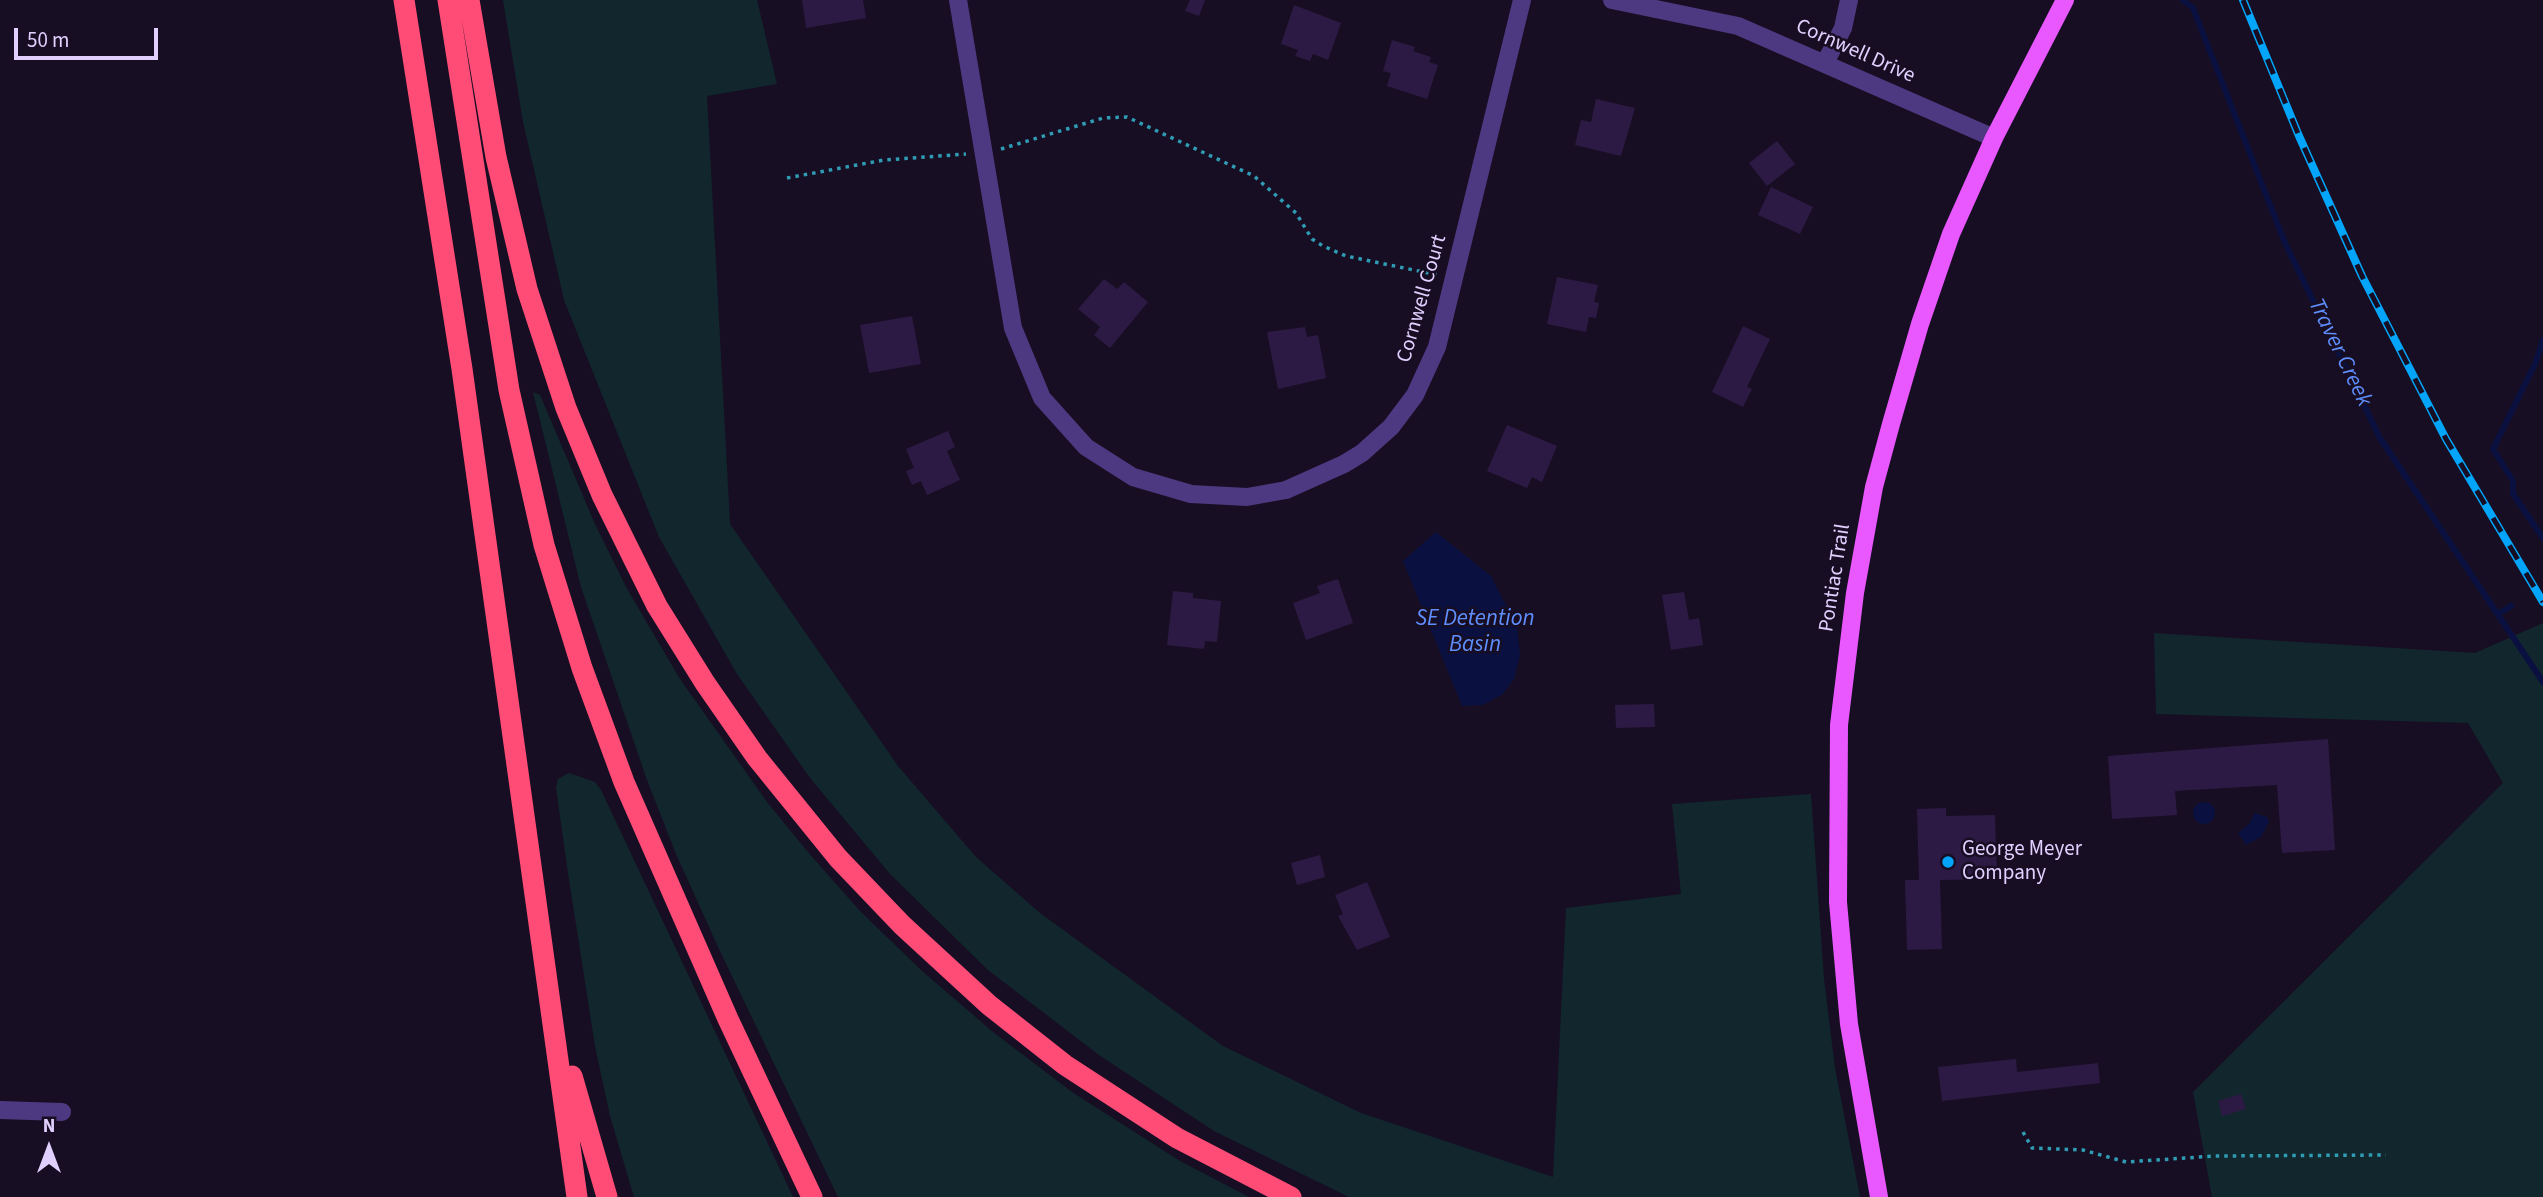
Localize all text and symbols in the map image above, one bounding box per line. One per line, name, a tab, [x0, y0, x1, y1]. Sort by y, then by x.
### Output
scale bar	[18, 14, 161, 58]
street label: Cornwell Drive	[1791, 14, 1919, 90]
text: 50 m	[27, 25, 69, 55]
street label: Cornwell Court	[1393, 232, 1453, 366]
water label: Traver Creek	[2301, 294, 2377, 412]
street label: Pontiac Trail	[1815, 522, 1857, 634]
water label: SE Detention Basin	[1415, 606, 1535, 660]
place label: George Meyer Company	[1962, 837, 2082, 887]
marker: George Meyer Company	[1940, 854, 1956, 870]
north arrow	[14, 1113, 84, 1183]
text: N	[43, 1113, 55, 1140]

